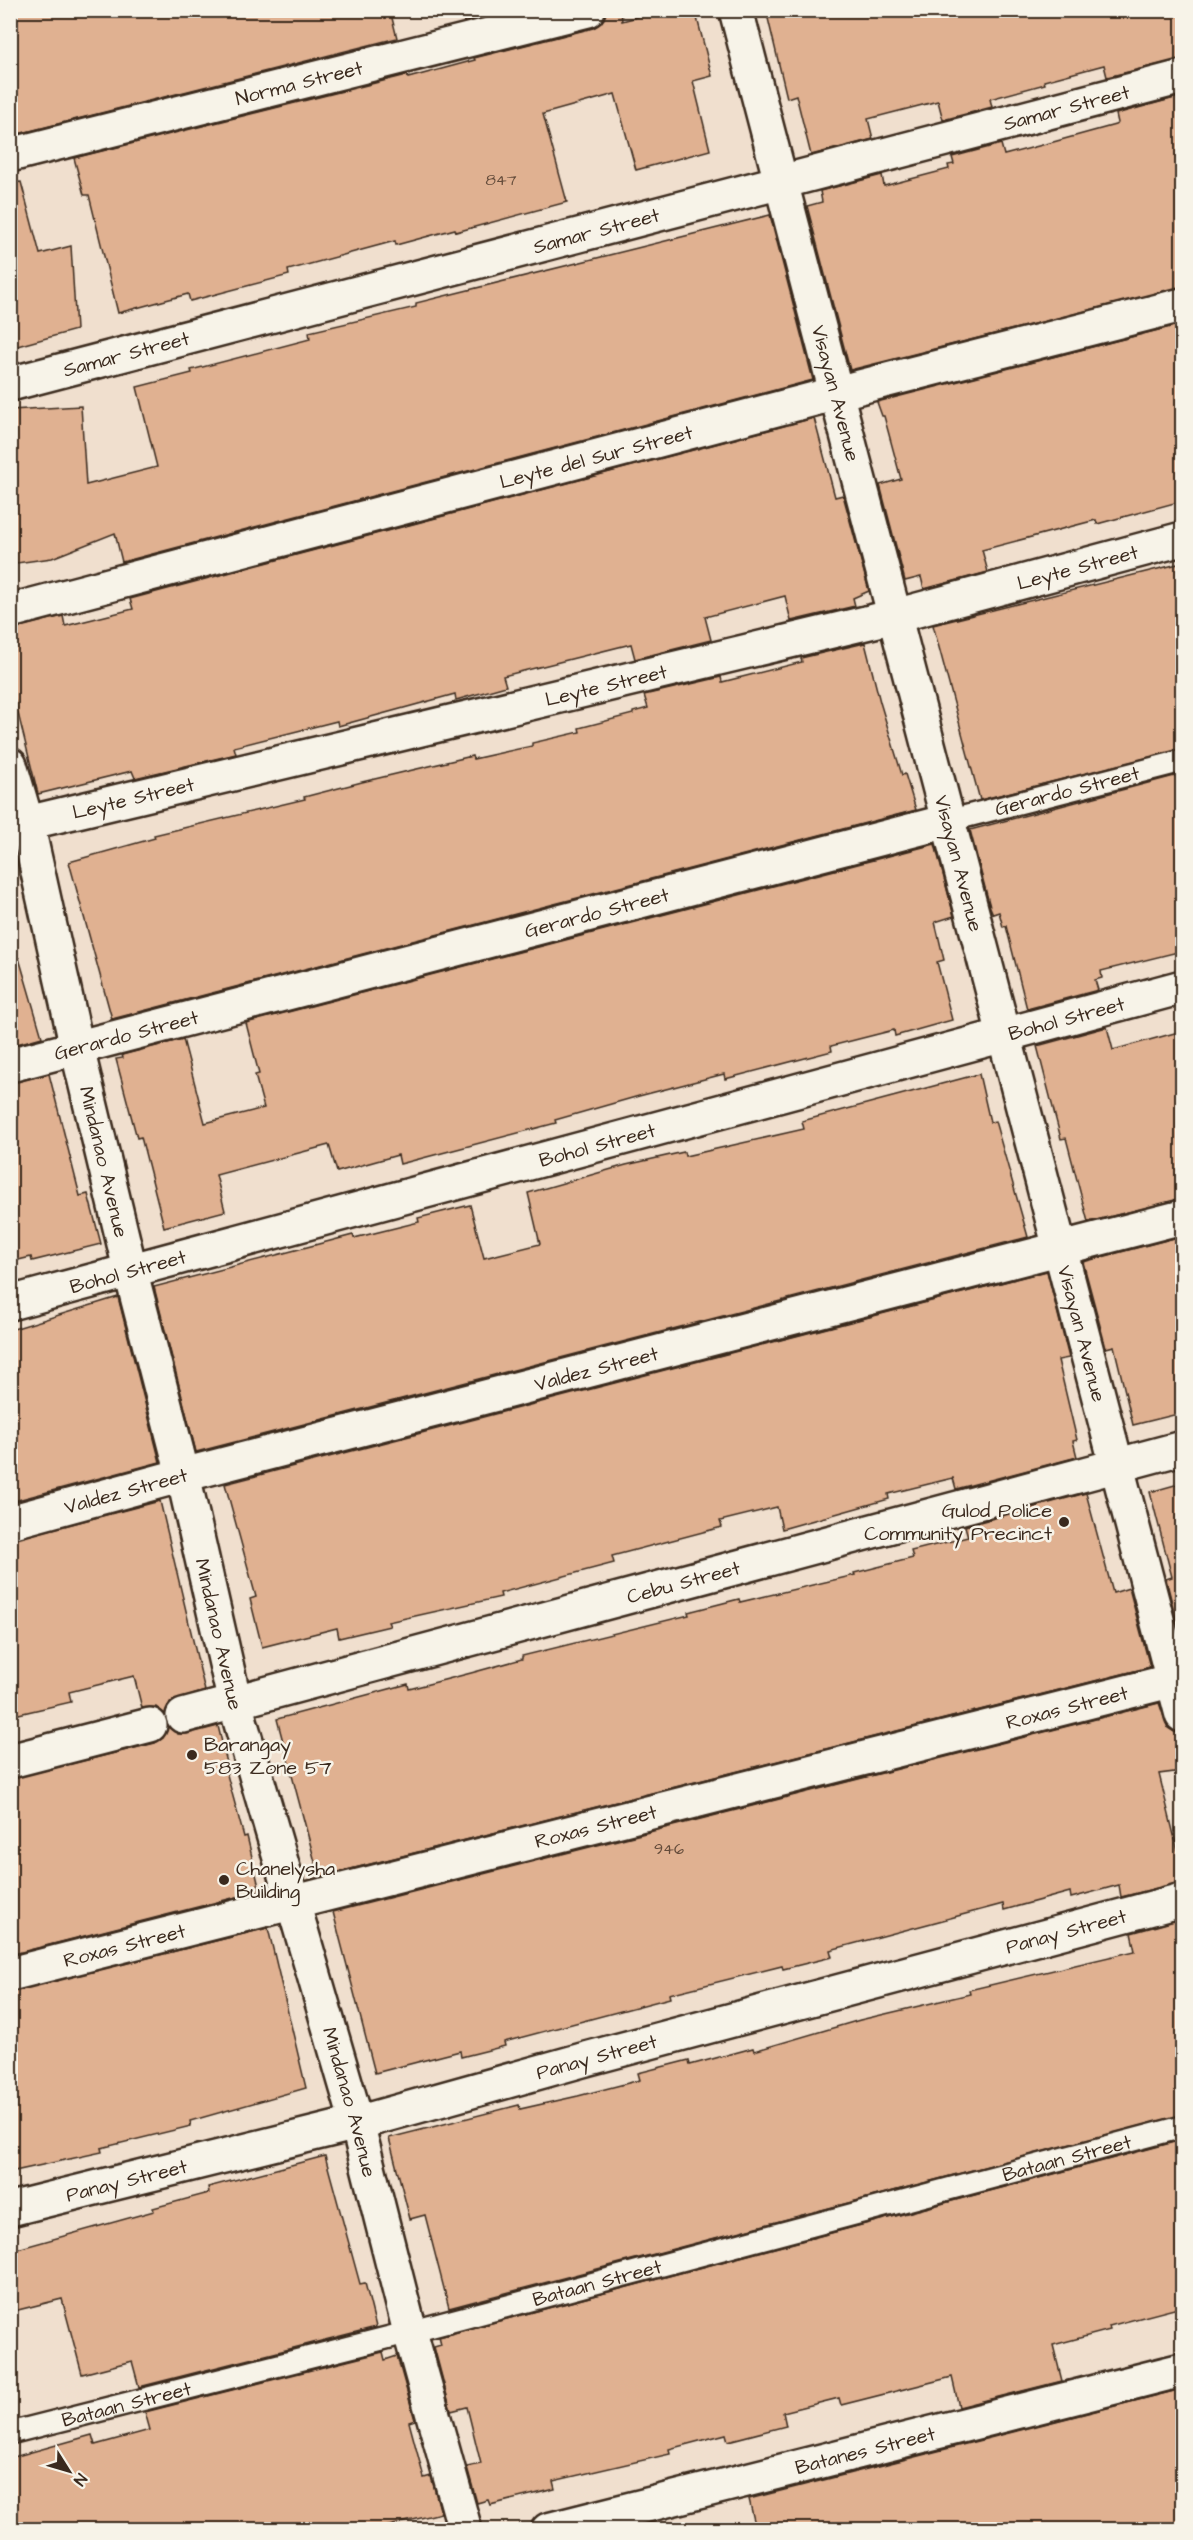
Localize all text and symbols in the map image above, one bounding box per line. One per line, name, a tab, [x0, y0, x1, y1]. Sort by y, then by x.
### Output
street label: Norma Street	[233, 54, 366, 113]
street label: Samar Street	[1000, 78, 1133, 138]
house number: 847	[485, 169, 517, 191]
street label: Samar Street	[530, 201, 663, 261]
street label: Visayan Avenue	[804, 322, 867, 465]
street label: Samar Street	[60, 325, 193, 385]
street label: Leyte del Sur Street	[497, 419, 696, 496]
street label: Leyte Street	[1014, 538, 1141, 598]
street label: Leyte Street	[542, 658, 670, 714]
street label: Gerardo Street	[992, 759, 1143, 823]
street label: Leyte Street	[70, 771, 197, 827]
street label: Visayan Avenue	[927, 792, 990, 935]
street label: Gerardo Street	[521, 881, 672, 946]
street label: Bohol Street	[1005, 990, 1128, 1048]
street label: Gerardo Street	[51, 1004, 202, 1068]
street label: Mindanao Avenue	[72, 1084, 135, 1241]
street label: Bohol Street	[536, 1117, 659, 1175]
street label: Bohol Street	[67, 1243, 189, 1301]
street label: Visayan Avenue	[1050, 1262, 1113, 1405]
street label: Valdez Street	[532, 1340, 661, 1399]
street label: Valdez Street	[61, 1461, 191, 1522]
place label: Gulod Police Community Precinct	[864, 1497, 1052, 1549]
marker: Gulod Police Community Precinct	[1057, 1515, 1071, 1529]
street label: Cebu Street	[624, 1554, 743, 1611]
street label: Mindanao Avenue	[187, 1556, 249, 1714]
street label: Roxas Street	[1003, 1679, 1131, 1737]
place label: Barangay 583 Zone 57	[204, 1731, 332, 1782]
marker: Barangay 583 Zone 57	[185, 1748, 199, 1762]
street label: Roxas Street	[532, 1798, 660, 1856]
house number: 946	[654, 1838, 684, 1860]
place label: Chanelysha Building	[236, 1855, 335, 1907]
marker: Chanelysha Building	[217, 1873, 231, 1887]
street label: Panay Street	[1003, 1902, 1130, 1961]
street label: Roxas Street	[61, 1917, 189, 1975]
street label: Mindanao Avenue	[315, 2024, 383, 2180]
street label: Panay Street	[533, 2028, 660, 2087]
street label: Bataan Street	[999, 2128, 1135, 2189]
street label: Panay Street	[63, 2153, 190, 2210]
street label: Bataan Street	[530, 2253, 665, 2314]
street label: Bataan Street	[59, 2375, 194, 2434]
street label: Batanes Street	[792, 2420, 938, 2482]
north arrow	[39, 2441, 99, 2501]
text: N	[68, 2469, 92, 2490]

